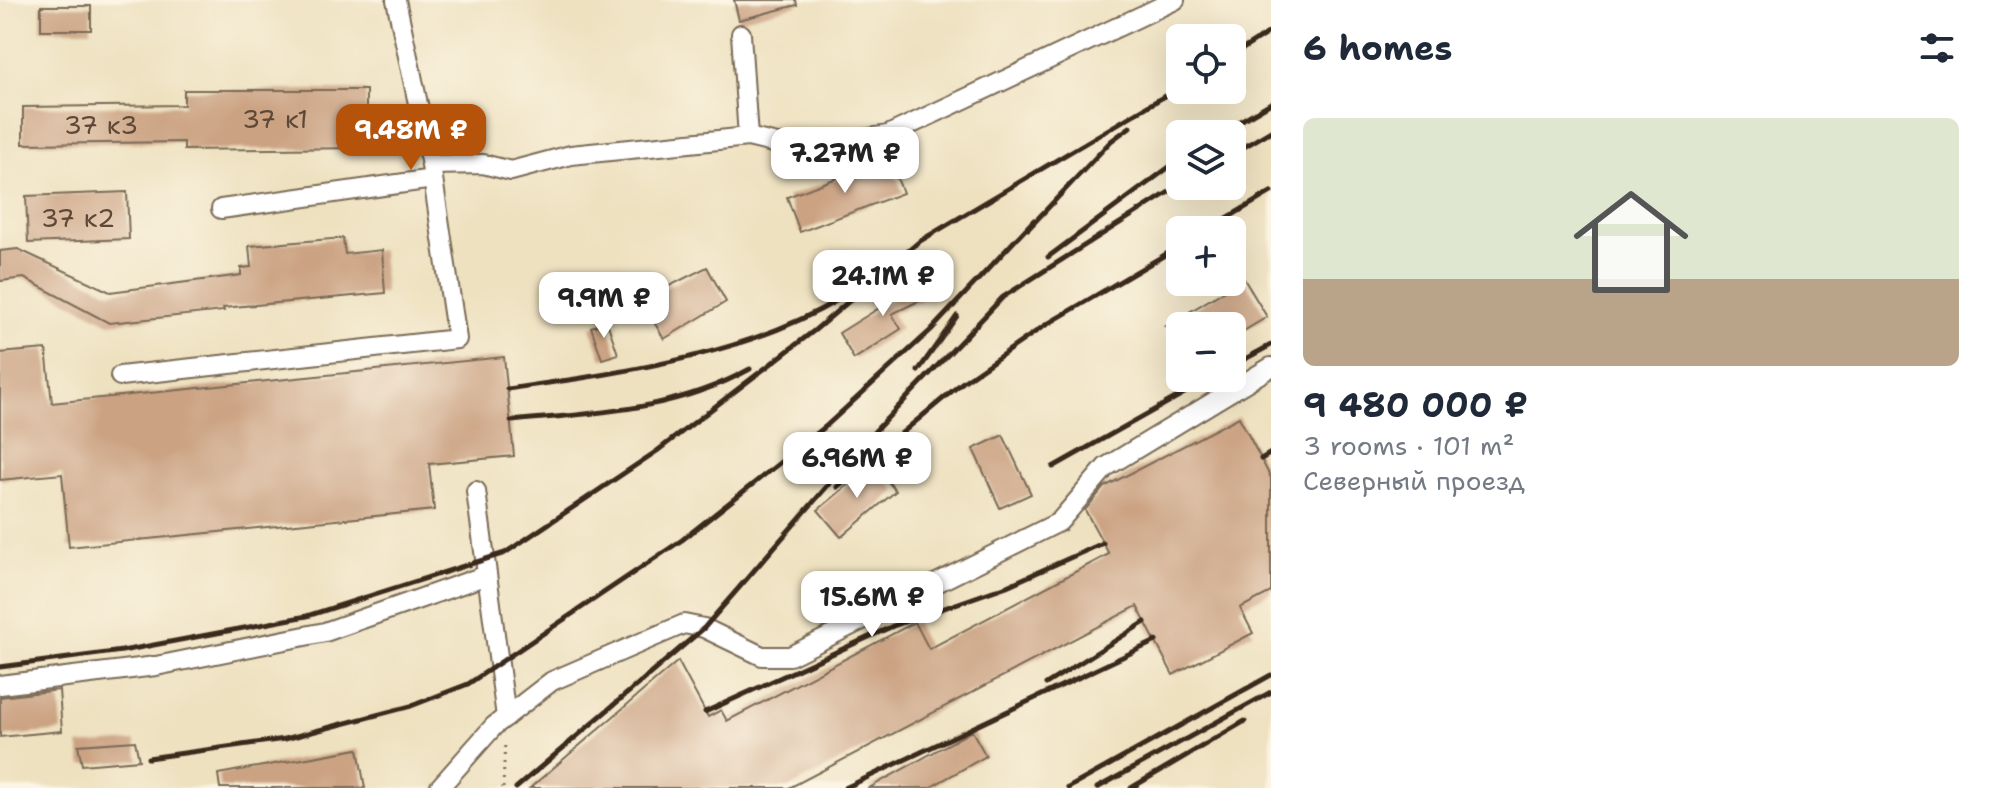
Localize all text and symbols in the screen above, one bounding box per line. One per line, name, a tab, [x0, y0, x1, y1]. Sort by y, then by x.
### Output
map controls	[1166, 24, 1246, 392]
button: locate	[1166, 24, 1246, 104]
text: 6 homes	[1303, 25, 1452, 71]
icon: filters	[1915, 26, 1959, 70]
house number: 37 к1	[242, 101, 308, 136]
pin: 9.48M ₽	[337, 104, 485, 172]
house number: 37 к3	[64, 107, 138, 142]
text: 9.48M ₽	[354, 112, 468, 147]
button: layers	[1166, 120, 1246, 200]
pin: 7.27M ₽	[771, 127, 919, 195]
text: 7.27M ₽	[789, 135, 901, 170]
icon: home	[1559, 170, 1703, 314]
house number: 37 к2	[41, 200, 115, 235]
button: +	[1166, 216, 1246, 296]
pin: 24.1M ₽	[809, 250, 957, 318]
text: 24.1M ₽	[831, 258, 935, 293]
pin: 9.9M ₽	[539, 272, 669, 340]
text: 9.9M ₽	[557, 280, 651, 315]
button: −	[1166, 312, 1246, 392]
text: 9 480 000 ₽	[1303, 382, 1528, 428]
text: 3 rooms · 101 m²	[1303, 428, 1514, 463]
pin: 6.96M ₽	[783, 432, 931, 500]
text: 6.96M ₽	[801, 440, 913, 475]
text: Северный проезд	[1303, 463, 1525, 498]
pin: 15.6M ₽	[798, 571, 946, 639]
text: 15.6M ₽	[819, 579, 925, 614]

